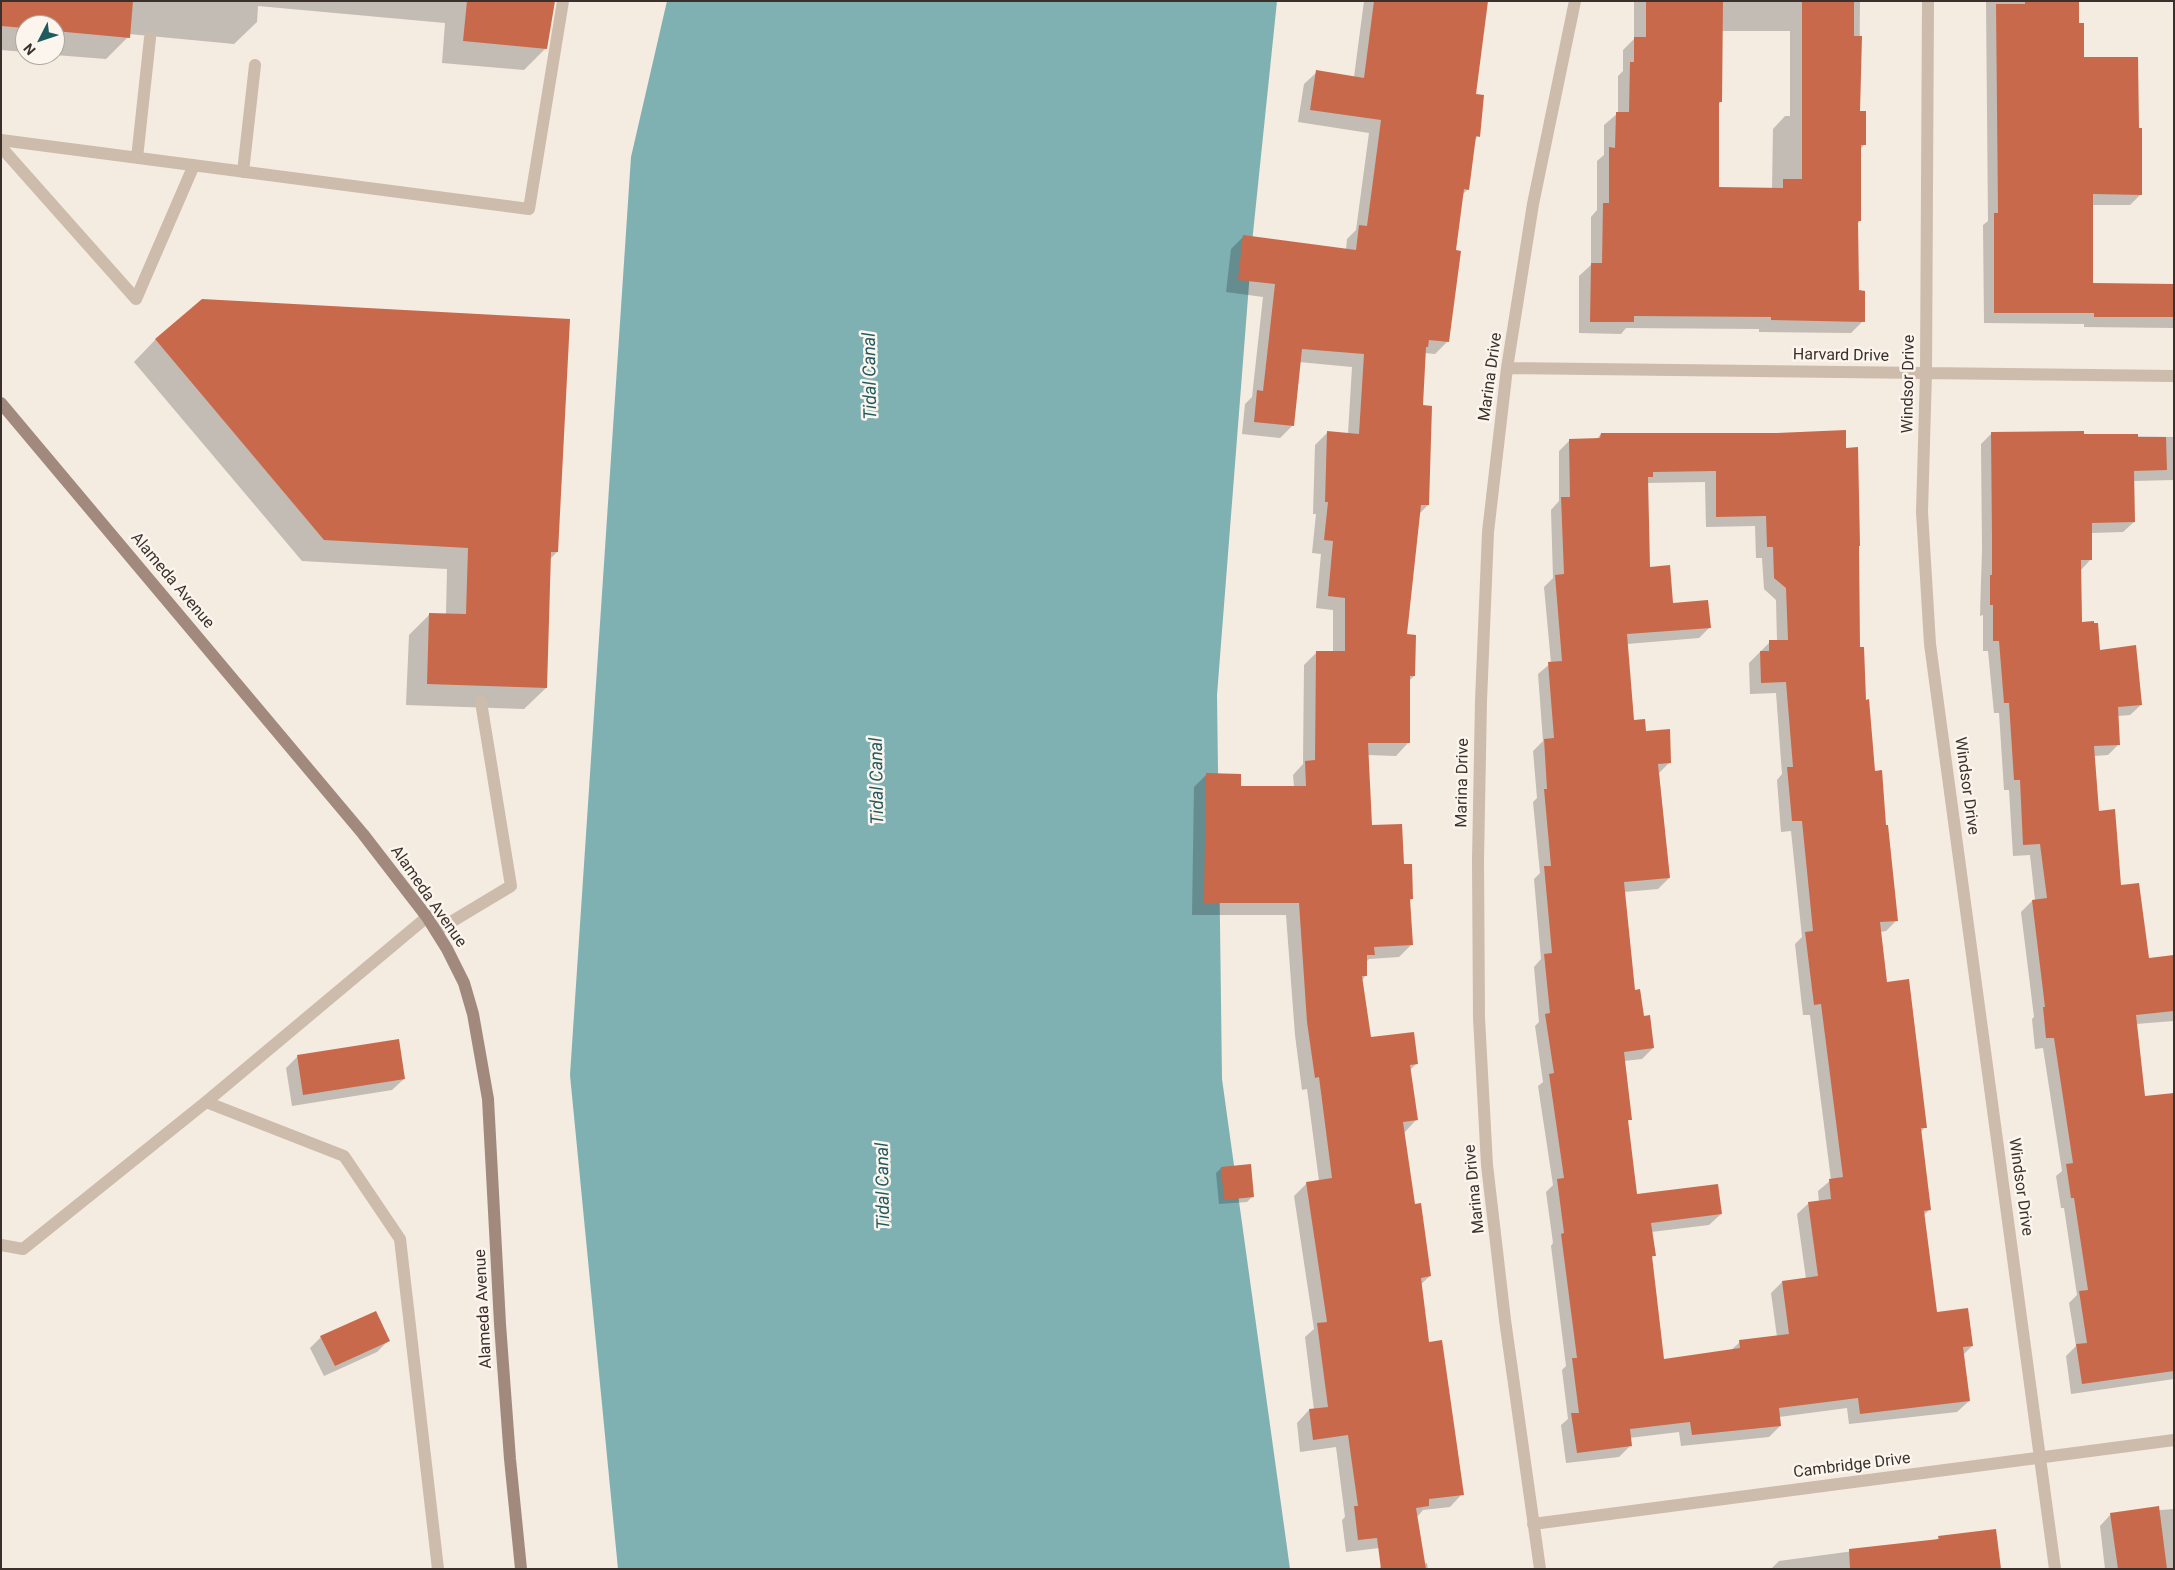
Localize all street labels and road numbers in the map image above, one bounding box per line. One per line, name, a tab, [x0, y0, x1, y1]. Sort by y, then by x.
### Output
street label: Marina Drive	[1475, 331, 1507, 423]
street label: Windsor Drive	[1899, 335, 1919, 433]
street label: Harvard Drive	[1793, 346, 1889, 366]
street label: Alameda Avenue	[126, 529, 218, 633]
street label: Windsor Drive	[1950, 736, 1982, 836]
street label: Marina Drive	[1453, 738, 1473, 828]
street label: Alameda Avenue	[386, 843, 470, 951]
street label: Windsor Drive	[2004, 1137, 2036, 1237]
street label: Marina Drive	[1461, 1144, 1489, 1234]
street label: Alameda Avenue	[471, 1249, 497, 1369]
street label: Cambridge Drive	[1792, 1449, 1912, 1483]

